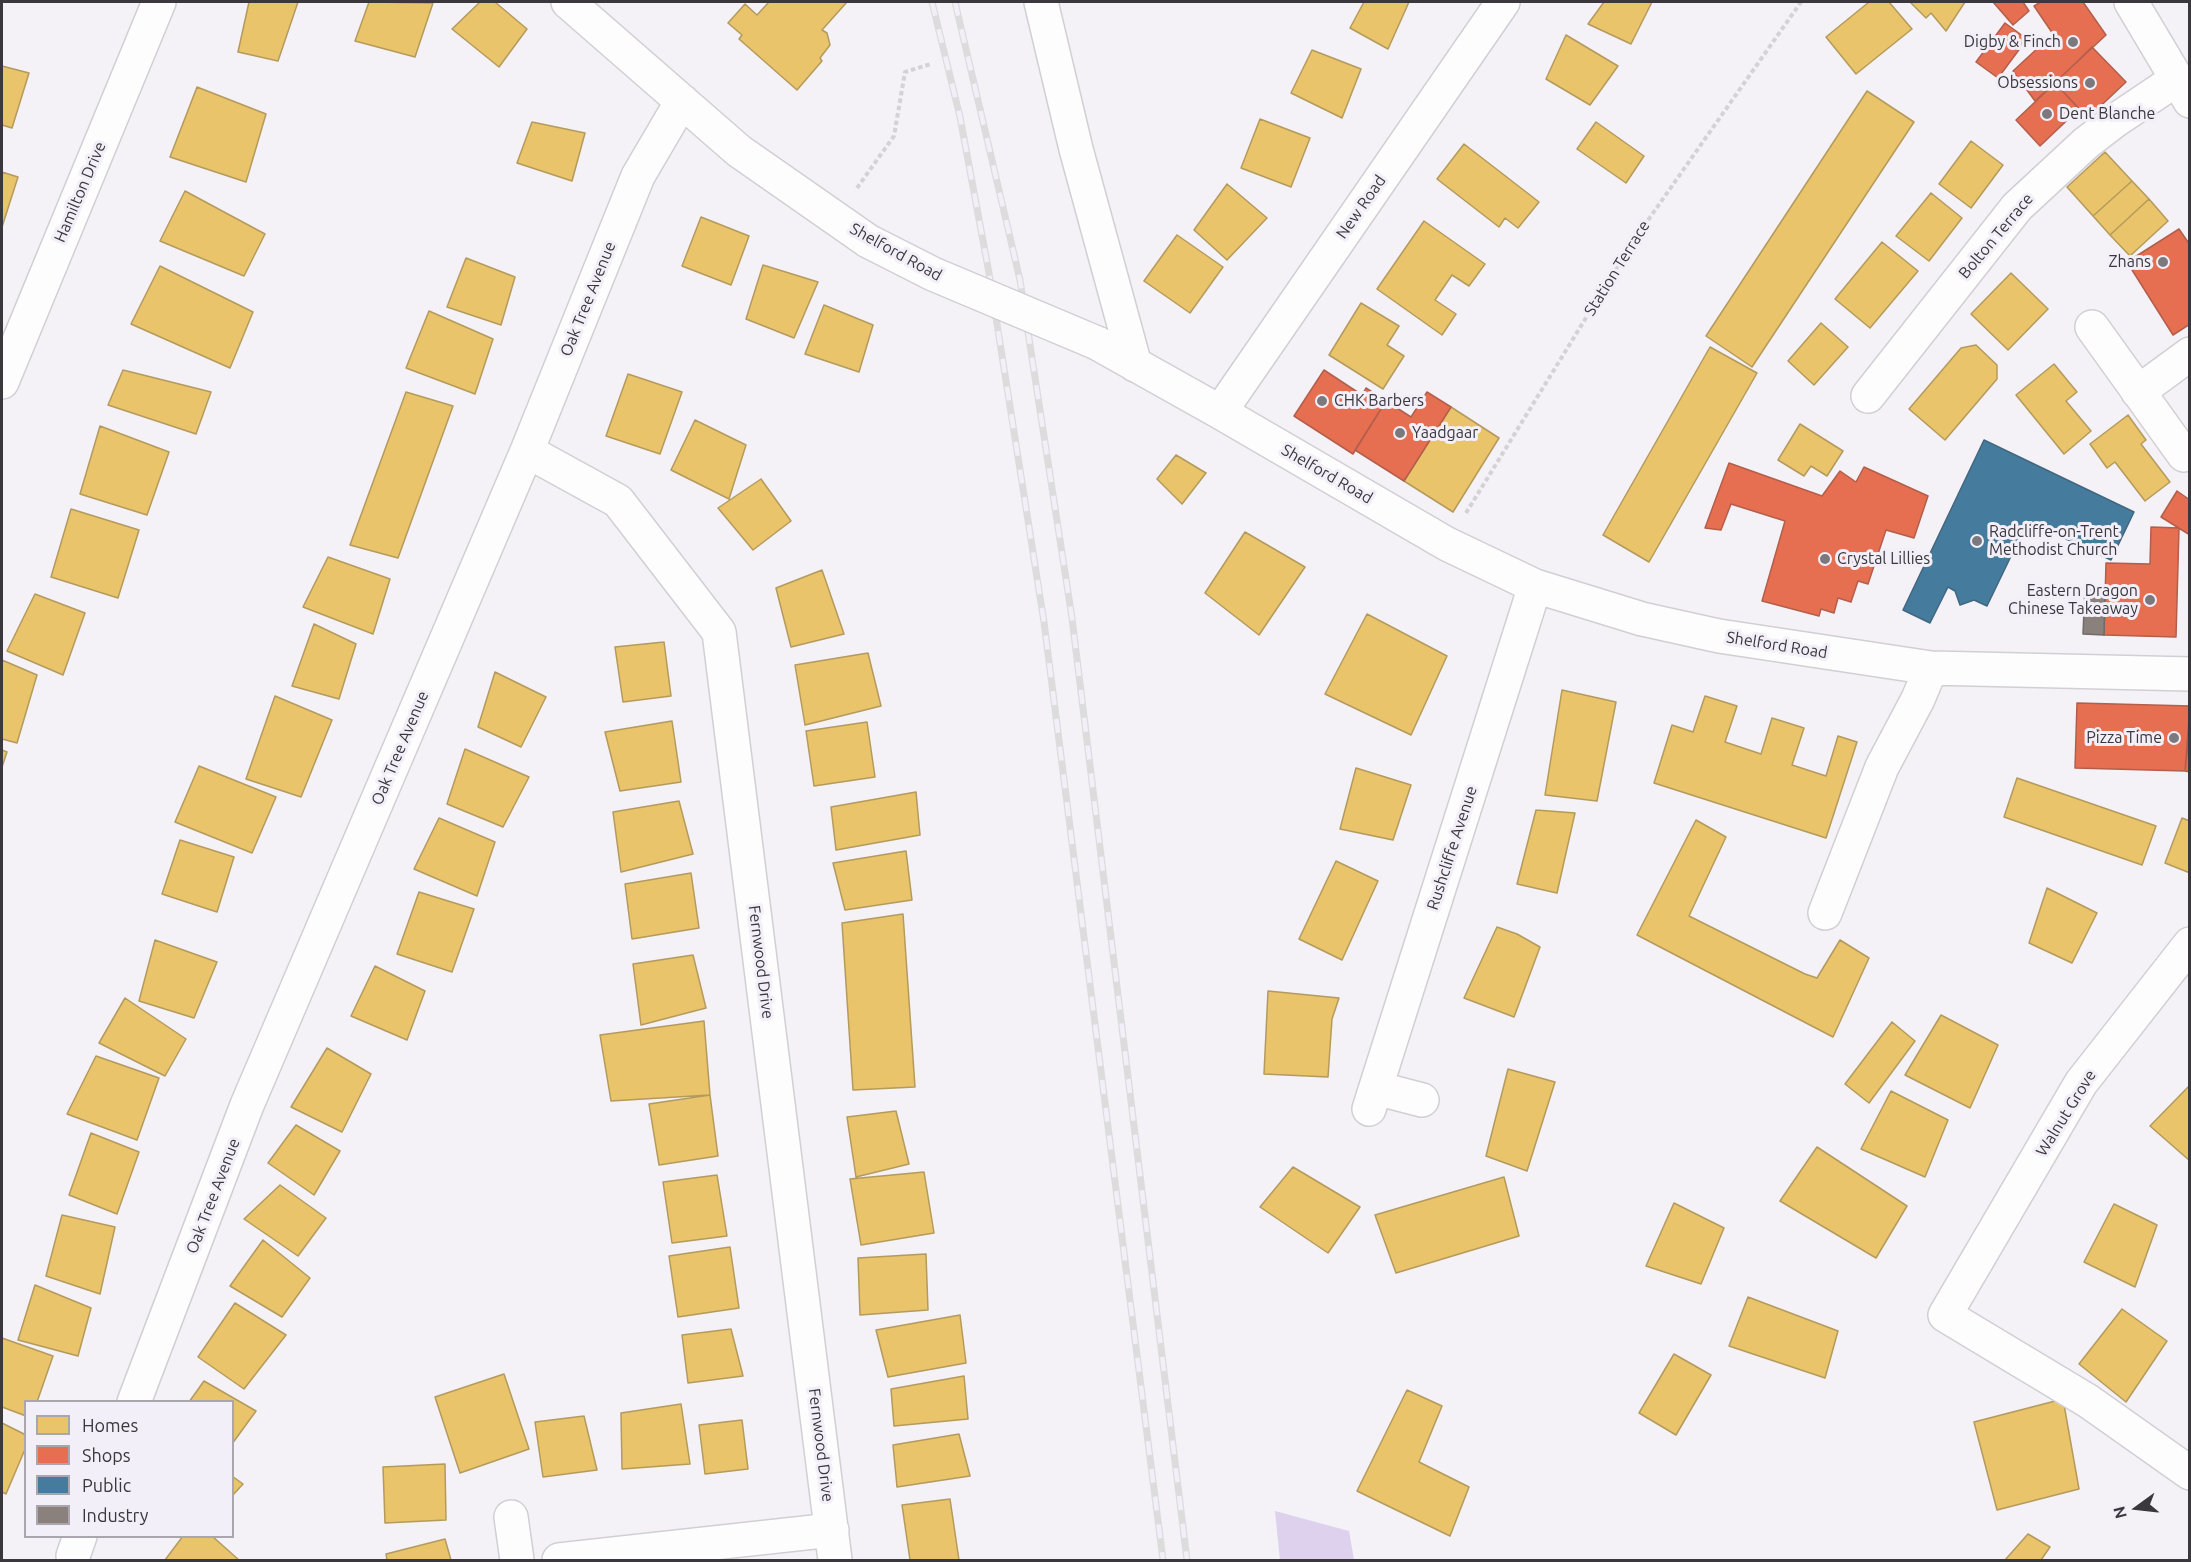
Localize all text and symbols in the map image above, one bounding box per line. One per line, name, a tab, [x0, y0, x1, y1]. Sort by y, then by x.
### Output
place label: Digby & Finch	[1964, 32, 2061, 52]
marker: Digby & Finch	[2066, 35, 2080, 49]
place label: Obsessions	[1997, 73, 2078, 93]
marker: Obsessions	[2083, 76, 2097, 90]
place label: Dent Blanche	[2059, 104, 2155, 124]
marker: Dent Blanche	[2040, 107, 2054, 121]
street label: Hamilton Drive	[50, 139, 110, 245]
street label: New Road	[1332, 172, 1390, 242]
street label: Bolton Terrace	[1955, 189, 2037, 283]
street label: Station Terrace	[1580, 217, 1654, 319]
street label: Shelford Road	[847, 219, 945, 285]
street label: Oak Tree Avenue	[556, 239, 620, 359]
place label: Zhans	[2109, 252, 2151, 272]
marker: Zhans	[2156, 255, 2170, 269]
place label: CHK Barbers	[1334, 391, 1424, 411]
marker: CHK Barbers	[1315, 394, 1329, 408]
place label: Yaadgaar	[1412, 423, 1478, 443]
marker: Yaadgaar	[1393, 426, 1407, 440]
street label: Shelford Road	[1278, 440, 1376, 508]
place label: Radcliffe-on-Trent Methodist Church	[1989, 522, 2119, 560]
marker: Radcliffe-on-Trent Methodist Church	[1970, 534, 1984, 548]
place label: Crystal Lillies	[1837, 549, 1930, 569]
marker: Crystal Lillies	[1818, 552, 1832, 566]
place label: Eastern Dragon Chinese Takeaway	[2008, 581, 2138, 619]
marker: Eastern Dragon Chinese Takeaway	[2143, 593, 2157, 607]
street label: Shelford Road	[1725, 628, 1829, 662]
street label: Oak Tree Avenue	[367, 688, 433, 808]
place label: Pizza Time	[2086, 728, 2162, 748]
marker: Pizza Time	[2167, 731, 2181, 745]
street label: Rushcliffe Avenue	[1423, 784, 1481, 912]
street label: Fernwood Drive	[745, 904, 777, 1020]
street label: Walnut Grove	[2032, 1066, 2100, 1160]
street label: Oak Tree Avenue	[182, 1136, 244, 1256]
street label: Fernwood Drive	[805, 1387, 837, 1503]
legend	[24, 1400, 234, 1538]
text: Homes	[82, 1415, 138, 1435]
text: Shops	[82, 1445, 131, 1465]
text: Public	[82, 1475, 131, 1495]
north arrow	[2107, 1478, 2167, 1538]
text: Industry	[82, 1505, 148, 1525]
text: N	[2109, 1505, 2130, 1521]

